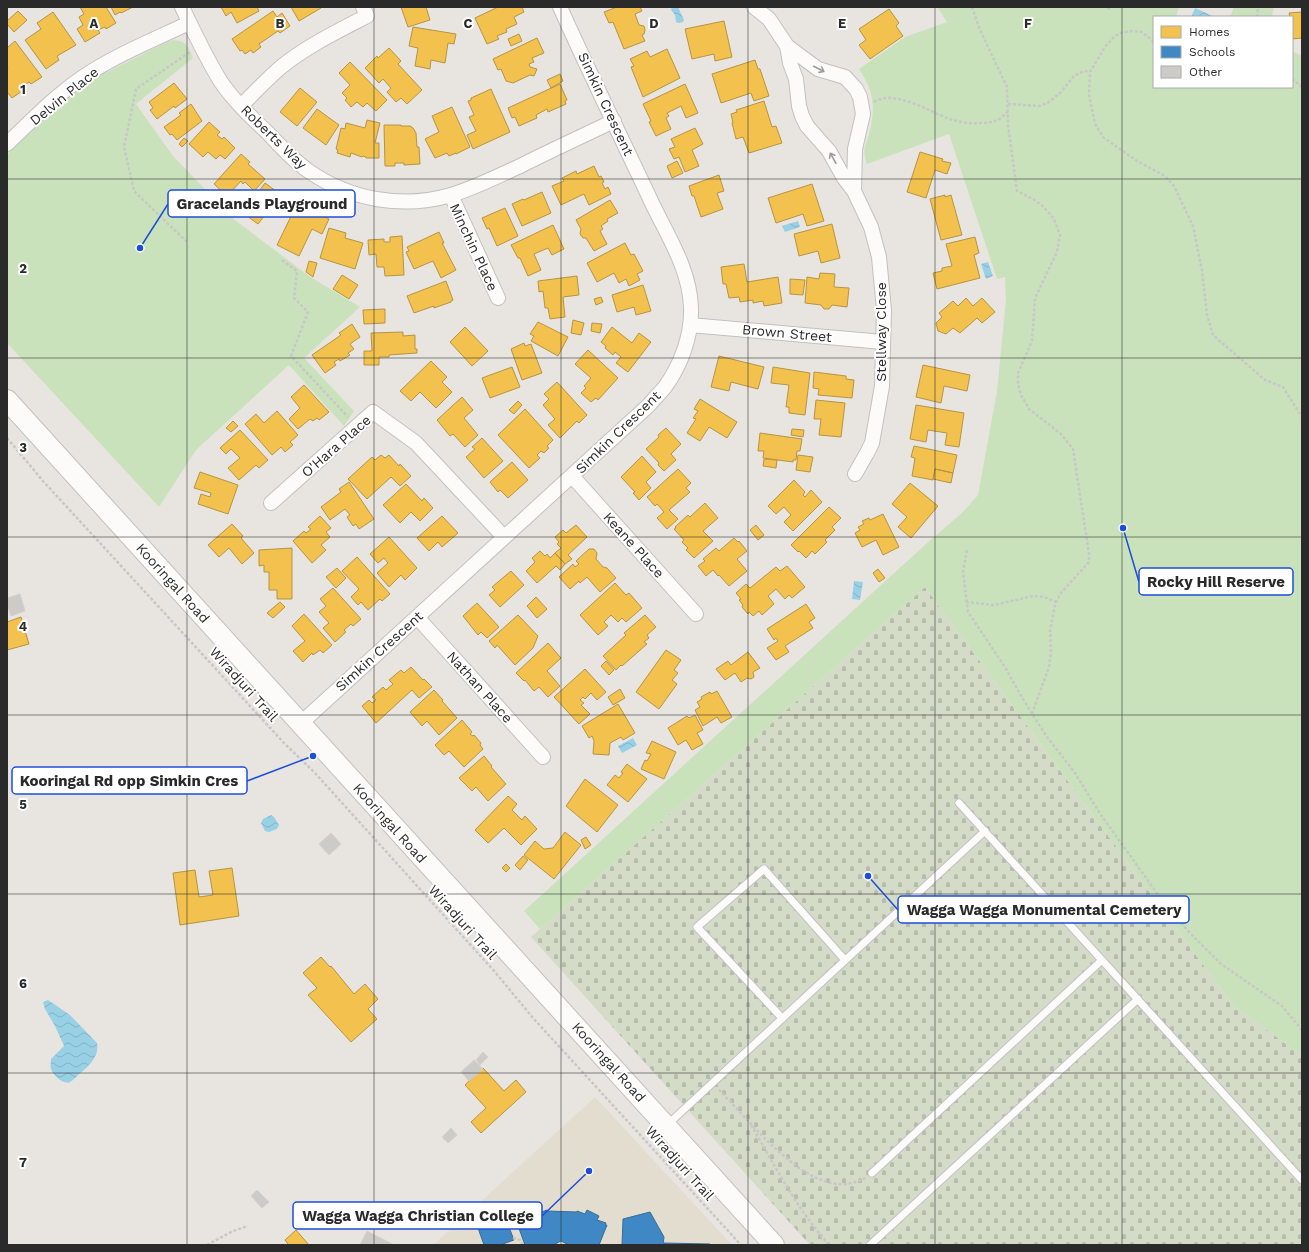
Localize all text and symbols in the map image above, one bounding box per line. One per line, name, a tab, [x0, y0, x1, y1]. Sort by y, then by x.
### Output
text: A	[90, 16, 99, 31]
text: B	[276, 16, 285, 31]
text: C	[464, 16, 473, 31]
text: D	[649, 16, 659, 31]
text: E	[838, 16, 846, 31]
text: F	[1024, 16, 1032, 31]
legend	[1153, 16, 1293, 88]
text: Homes	[1189, 25, 1230, 39]
text: Schools	[1189, 45, 1235, 59]
street label: Simkin Crescent	[575, 50, 637, 158]
street label: Delvin Place	[27, 64, 101, 128]
one-way arrow	[812, 65, 824, 73]
text: Other	[1189, 65, 1222, 79]
text: 1	[20, 82, 26, 97]
street label: Roberts Way	[238, 102, 311, 173]
one-way arrow	[829, 152, 837, 164]
callout: Gracelands Playground	[168, 190, 355, 217]
text: Gracelands Playground	[176, 195, 348, 213]
street label: Minchin Place	[447, 201, 501, 293]
text: 2	[19, 261, 27, 276]
street label: Stellway Close	[873, 282, 889, 382]
street label: Brown Street	[741, 321, 833, 345]
street label: Simkin Crescent	[572, 387, 664, 477]
street label: O'Hara Place	[298, 412, 374, 480]
text: 3	[19, 440, 27, 455]
street label: Keane Place	[600, 509, 668, 581]
street label: Kooringal Road	[133, 540, 213, 626]
callout: Rocky Hill Reserve	[1139, 568, 1293, 595]
text: Rocky Hill Reserve	[1147, 573, 1285, 591]
street label: Simkin Crescent	[332, 608, 426, 694]
text: 4	[19, 619, 28, 634]
street label: Wiradjuri Trail	[206, 644, 282, 725]
street label: Nathan Place	[444, 648, 516, 726]
callout: Kooringal Rd opp Simkin Cres	[12, 767, 247, 794]
text: Kooringal Rd opp Simkin Cres	[20, 772, 238, 790]
street label: Kooringal Road	[350, 780, 430, 866]
text: 5	[19, 797, 27, 812]
street label: Wiradjuri Trail	[425, 882, 501, 963]
callout: Wagga Wagga Monumental Cemetery	[898, 896, 1189, 923]
text: Wagga Wagga Monumental Cemetery	[907, 901, 1182, 919]
text: 6	[19, 976, 27, 991]
street label: Kooringal Road	[569, 1019, 649, 1105]
street label: Wiradjuri Trail	[642, 1123, 718, 1204]
text: 7	[19, 1155, 27, 1170]
callout: Wagga Wagga Christian College	[293, 1202, 542, 1229]
text: Wagga Wagga Christian College	[302, 1207, 534, 1225]

